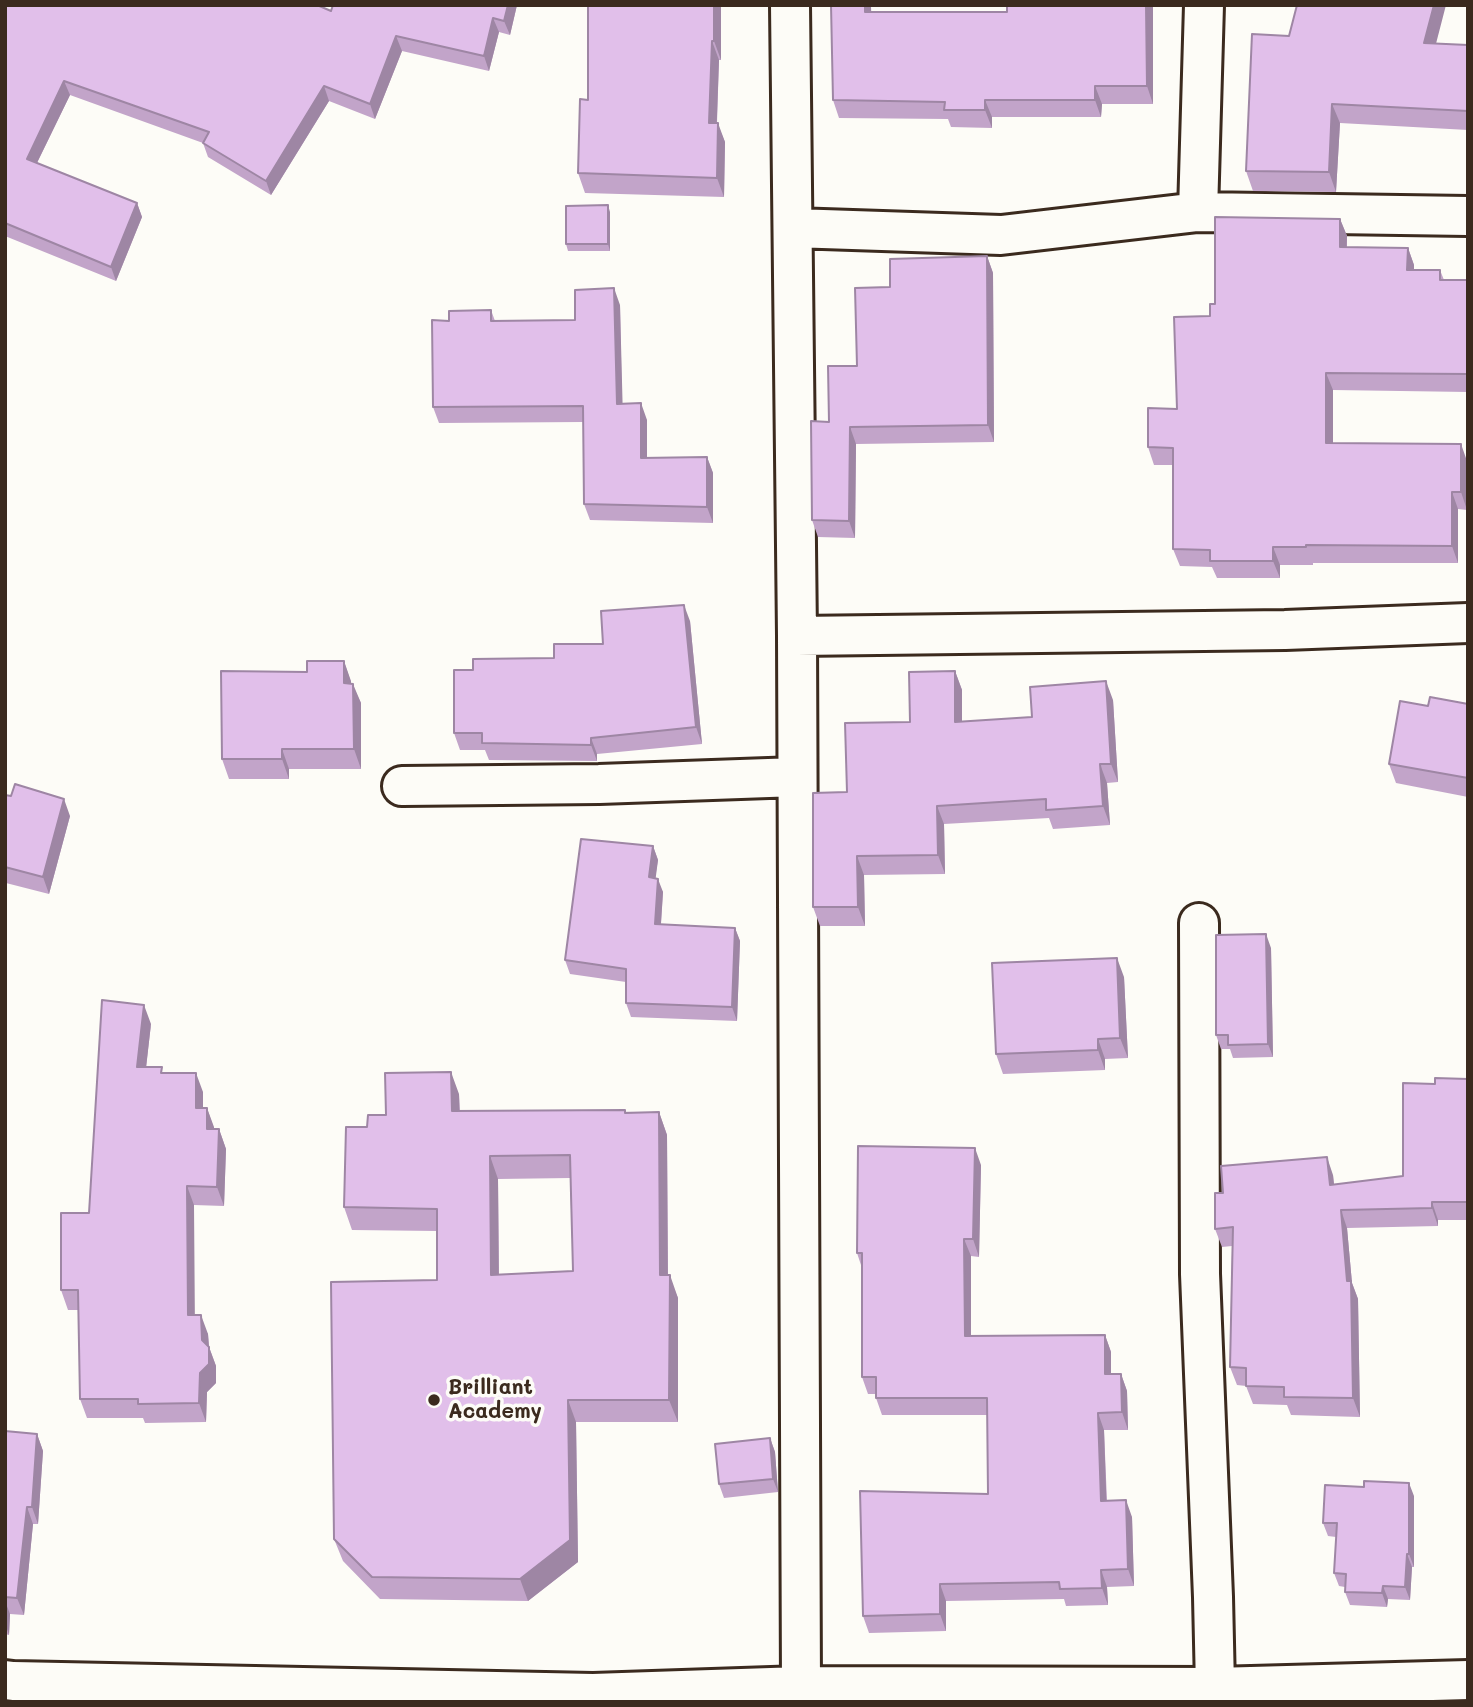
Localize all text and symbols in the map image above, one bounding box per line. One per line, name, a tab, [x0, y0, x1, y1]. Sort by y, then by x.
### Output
place label: Brilliant Academy	[448, 1375, 542, 1425]
marker: Brilliant Academy	[426, 1392, 442, 1408]

